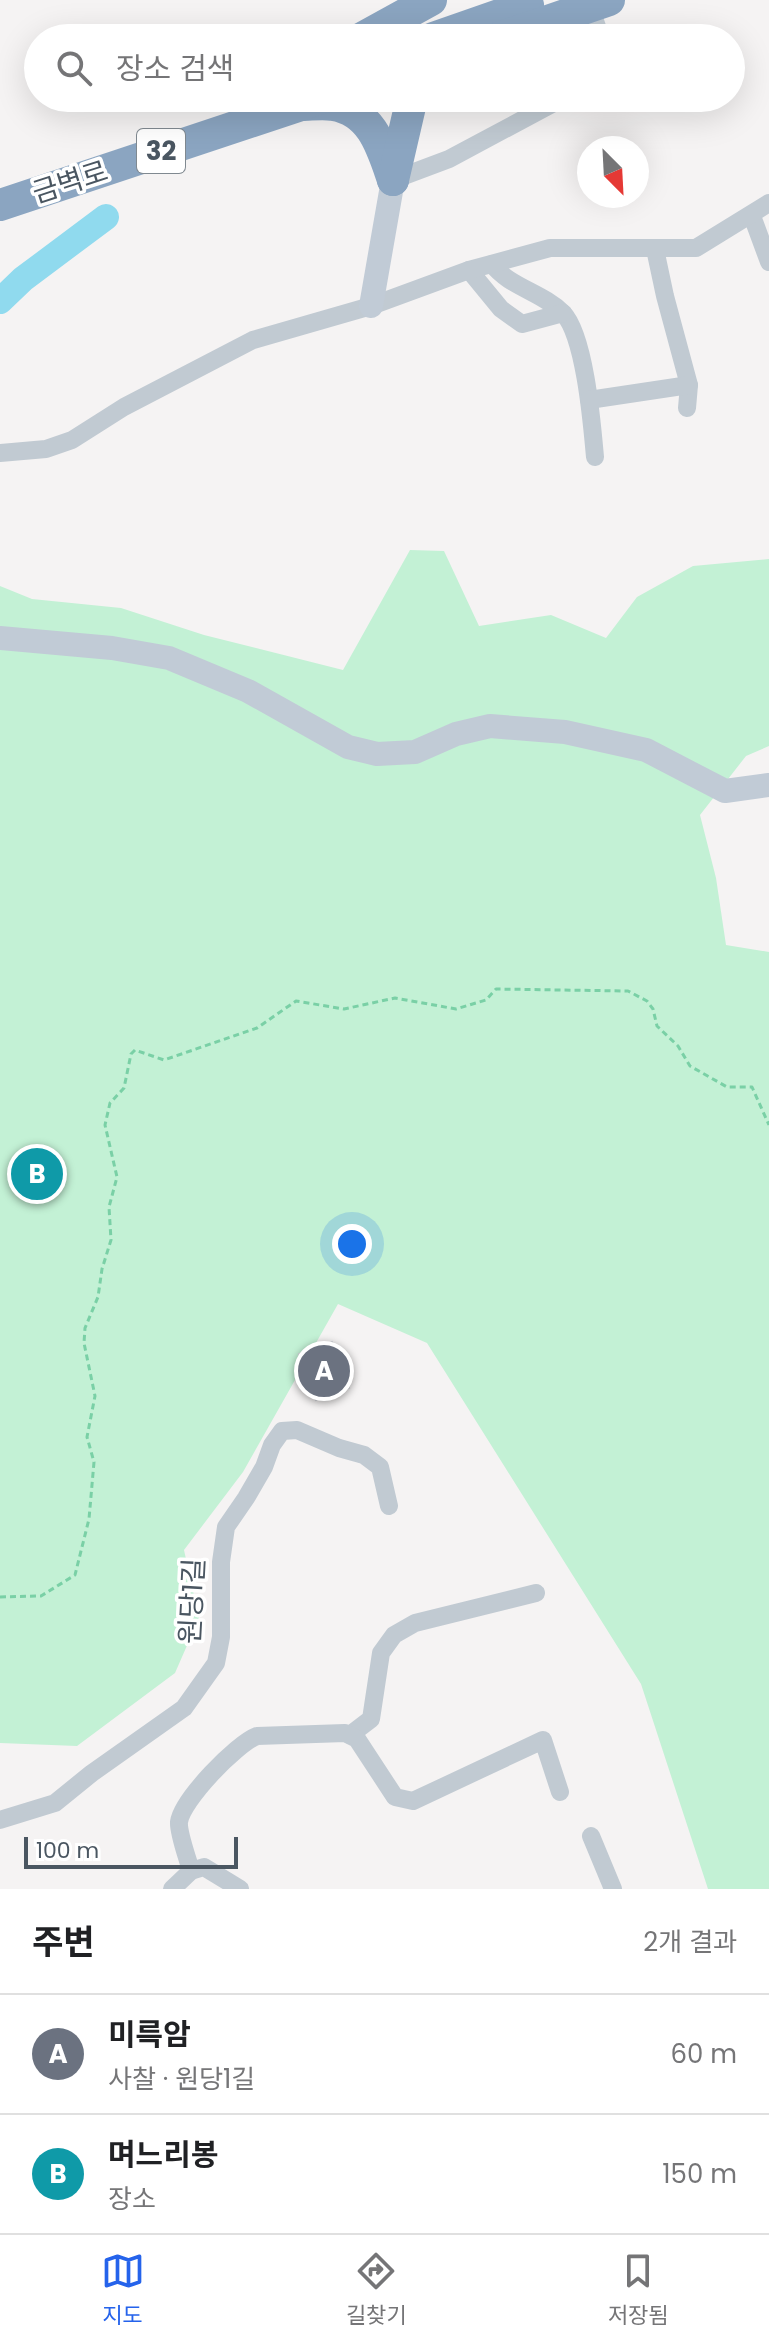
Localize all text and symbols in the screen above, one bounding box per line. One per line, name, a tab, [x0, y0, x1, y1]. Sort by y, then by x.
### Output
search box	[24, 24, 745, 112]
icon: search	[52, 46, 96, 90]
text: 장소 검색	[116, 47, 234, 90]
road number: 32	[137, 129, 185, 173]
north arrow	[577, 136, 649, 208]
street label: 금벽로	[27, 152, 113, 212]
pin: B	[11, 1144, 63, 1204]
your location	[332, 1224, 372, 1264]
pin: A	[298, 1341, 350, 1401]
street label: 원당1길	[170, 1557, 214, 1645]
scale bar	[24, 1833, 238, 1869]
text: 100 m	[36, 1835, 99, 1866]
text: 주변	[32, 1918, 95, 1966]
text: 2개 결과	[643, 1924, 737, 1960]
text: 미륵암	[108, 2013, 191, 2056]
text: A	[48, 2036, 68, 2072]
text: 60 m	[670, 2036, 737, 2072]
text: 사찰 · 원당1길	[108, 2061, 255, 2097]
text: 며느리봉	[108, 2133, 218, 2176]
text: B	[49, 2156, 67, 2192]
text: 150 m	[662, 2156, 737, 2192]
text: 장소	[108, 2181, 156, 2217]
tab: 지도	[101, 2249, 145, 2332]
tab: 길찾기	[346, 2249, 406, 2332]
tab: 저장됨	[608, 2249, 668, 2332]

